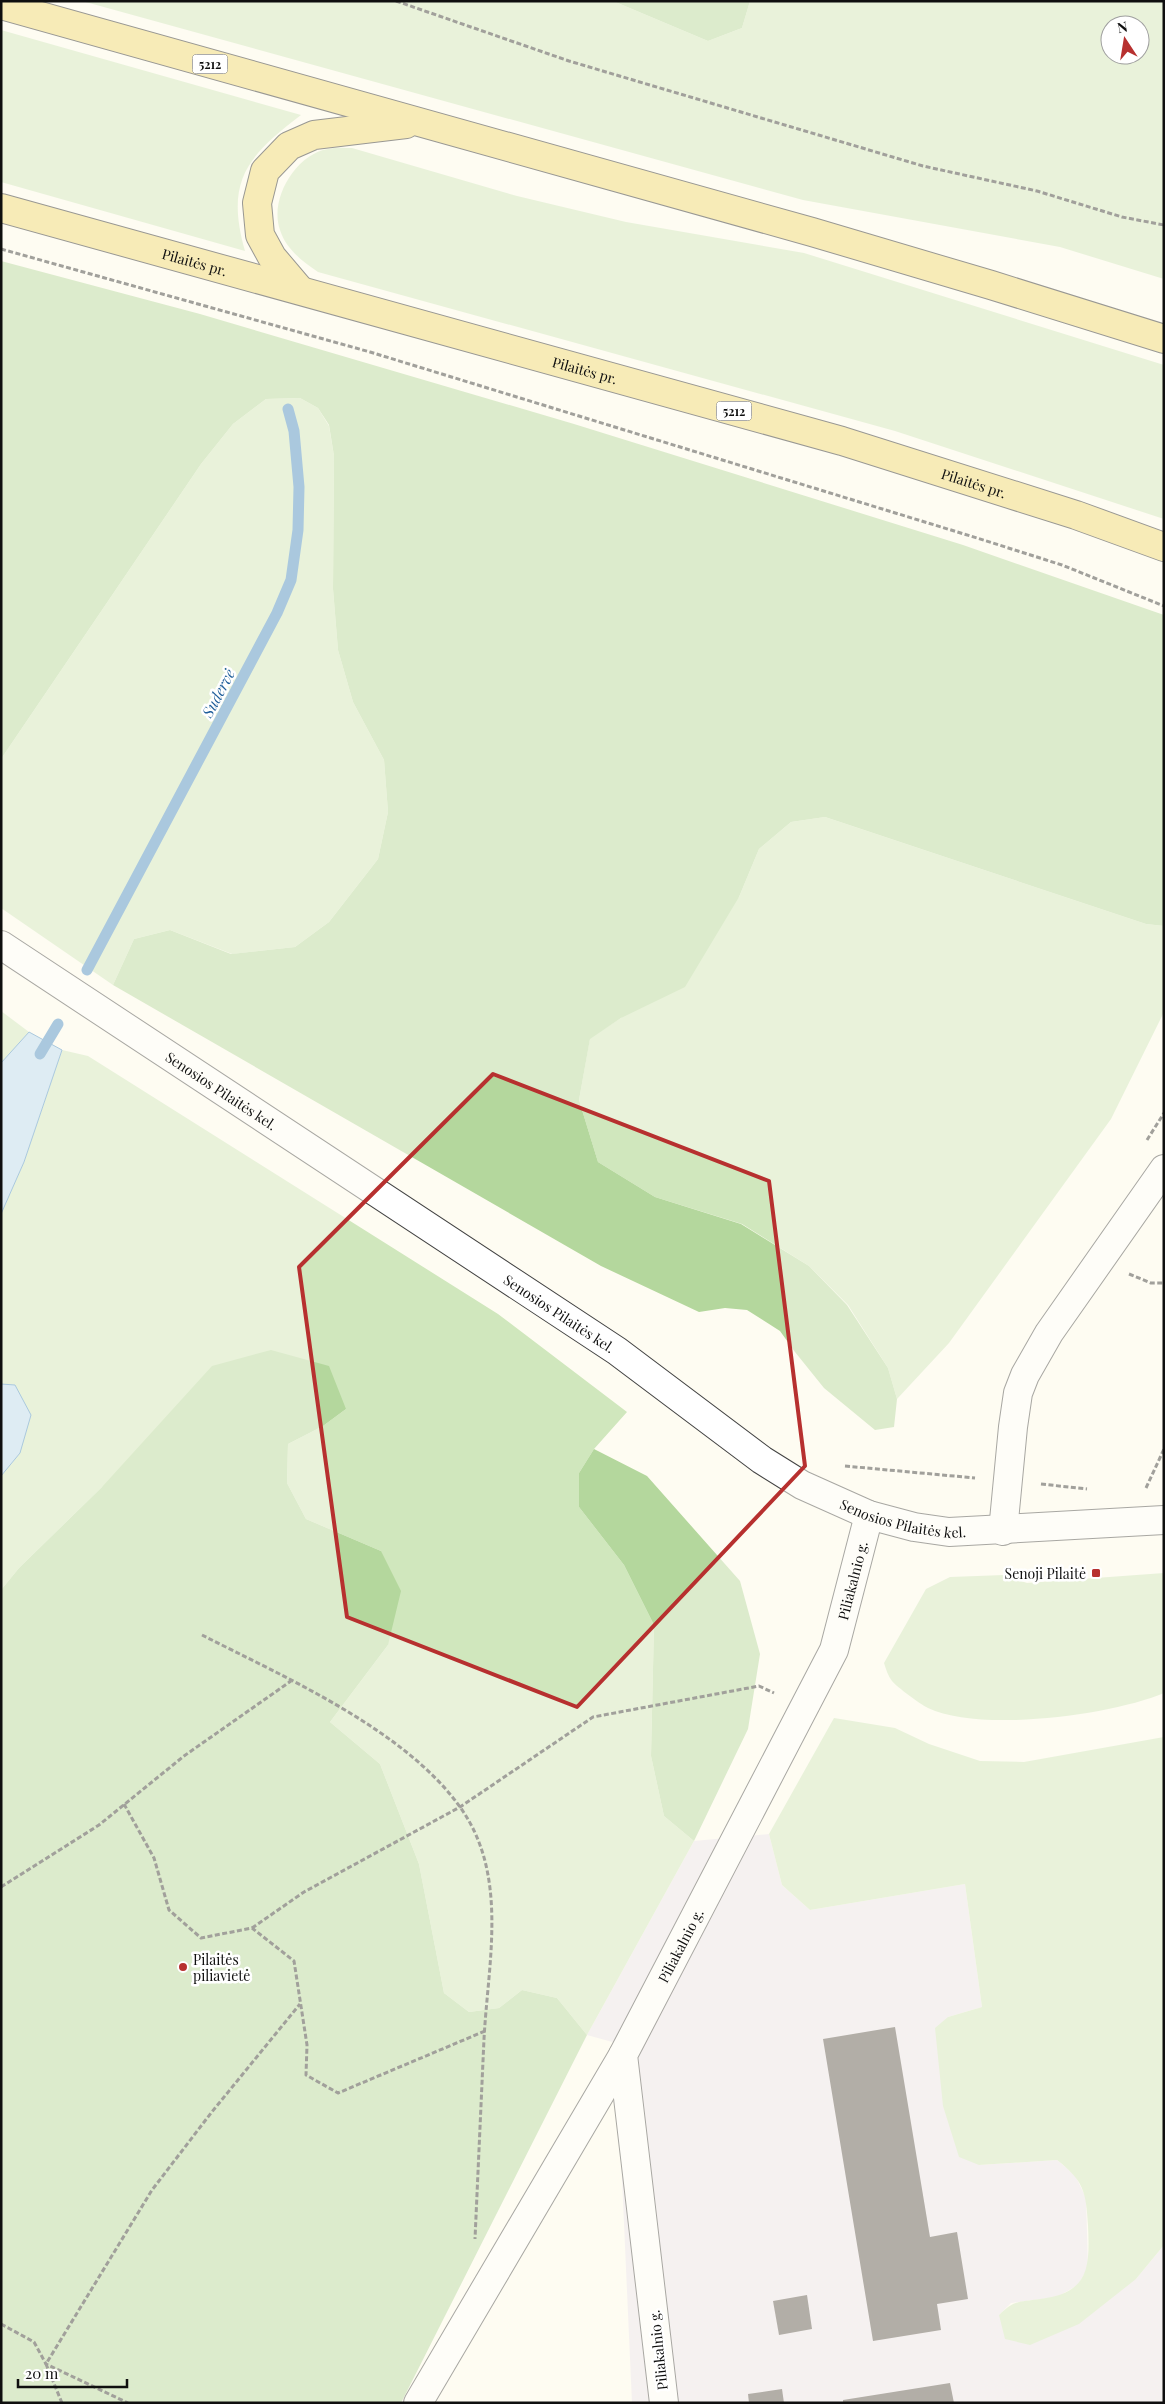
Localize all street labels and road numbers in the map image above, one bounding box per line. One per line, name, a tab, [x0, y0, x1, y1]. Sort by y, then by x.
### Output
road number: 5212	[192, 54, 228, 74]
street label: Pilaitės pr.	[160, 244, 229, 280]
street label: Pilaitės pr.	[550, 352, 620, 388]
road number: 5212	[716, 402, 752, 421]
street label: Pilaitės pr.	[939, 464, 1009, 502]
street label: Senosios Pilaitės kel.	[162, 1047, 281, 1134]
street label: Senosios Pilaitės kel.	[500, 1270, 619, 1357]
street label: Senosios Pilaitės kel.	[837, 1494, 966, 1542]
street label: Piliakalnio g.	[833, 1539, 871, 1622]
street label: Piliakalnio g.	[653, 1905, 707, 1986]
street label: Piliakalnio g.	[644, 2309, 672, 2391]

